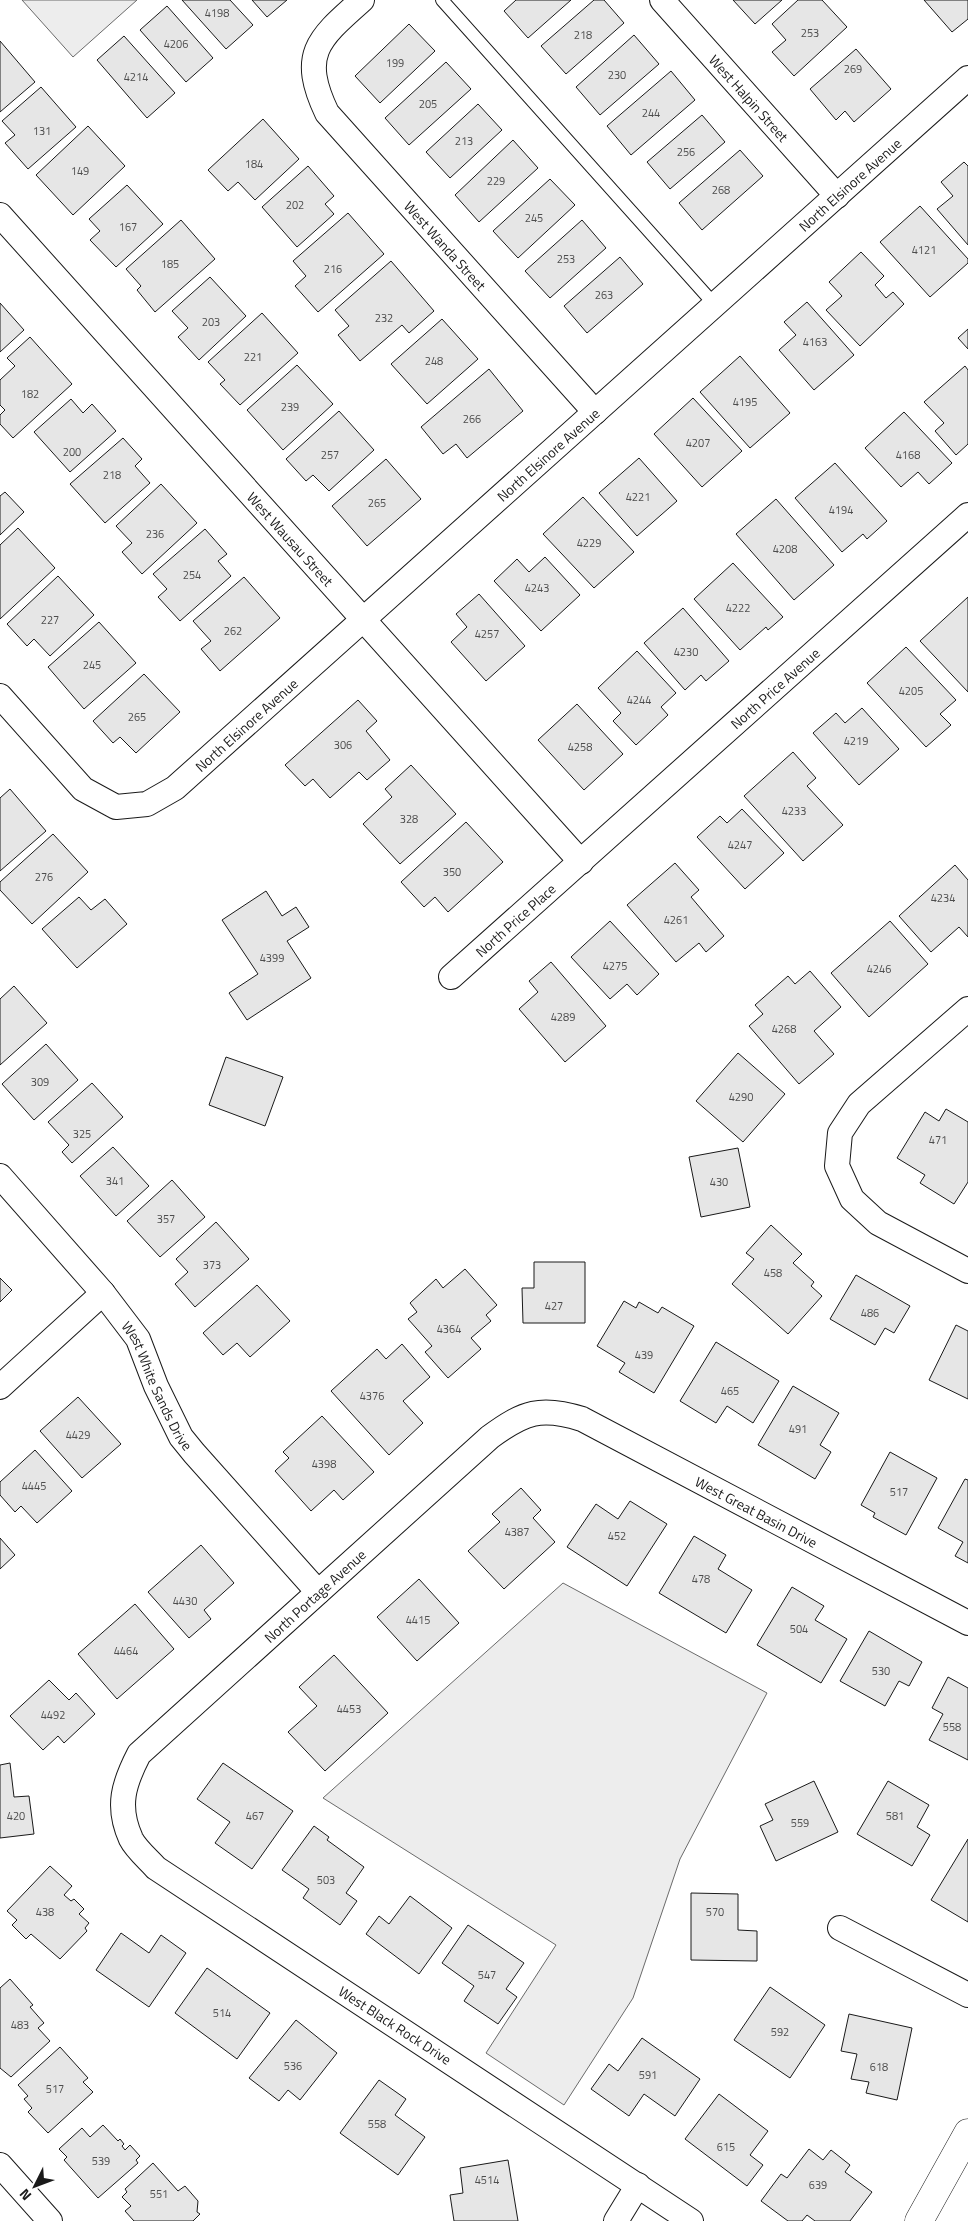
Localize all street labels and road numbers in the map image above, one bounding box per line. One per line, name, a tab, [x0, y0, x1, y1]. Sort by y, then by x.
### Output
street label: West Halpin Street	[705, 49, 794, 146]
street label: North Elsinore Avenue	[794, 132, 905, 236]
street label: West Wanda Street	[400, 196, 492, 295]
street label: North Elsinore Avenue	[492, 403, 604, 506]
street label: West Wausau Street	[243, 487, 339, 591]
street label: North Price Avenue	[725, 642, 824, 733]
street label: North Elsinore Avenue	[190, 673, 302, 776]
street label: North Price Place	[470, 878, 560, 961]
street label: West White Sands Drive	[117, 1316, 198, 1455]
street label: West Great Basin Drive	[692, 1470, 822, 1552]
street label: North Portage Avenue	[259, 1544, 370, 1647]
street label: West Black Rock Drive	[334, 1981, 456, 2069]

